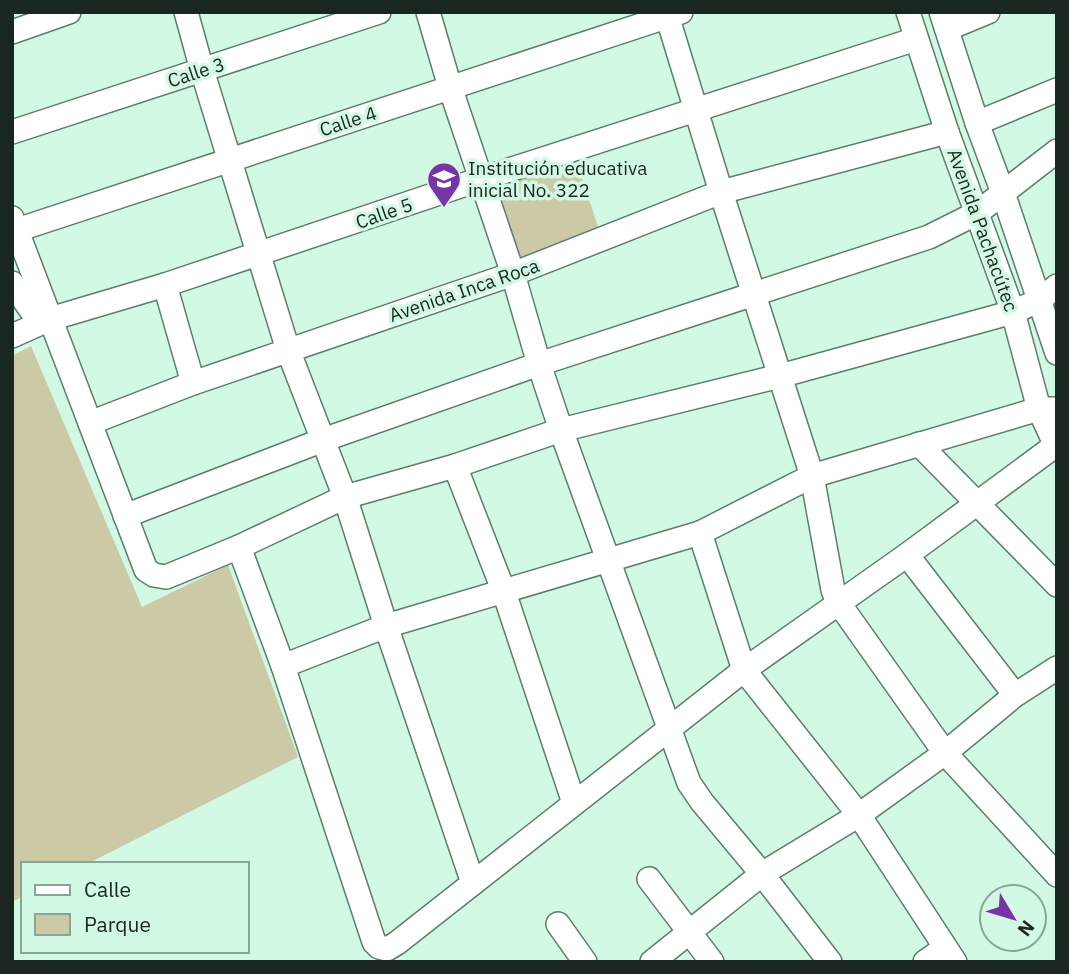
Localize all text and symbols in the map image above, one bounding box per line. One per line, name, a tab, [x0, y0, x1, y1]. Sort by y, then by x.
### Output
street label: Calle 3	[164, 52, 228, 92]
street label: Calle 4	[316, 101, 380, 141]
street label: Avenida Pachacútec	[942, 145, 1024, 315]
place label: Institución educativa inicial No. 322	[468, 156, 647, 202]
school or university icon: Institución educativa inicial No. 322	[425, 160, 463, 209]
street label: Calle 5	[352, 192, 416, 234]
street label: Avenida Inca Roca	[386, 253, 542, 327]
legend	[21, 862, 248, 953]
text: Calle	[84, 875, 131, 903]
north arrow	[978, 883, 1048, 953]
text: Parque	[84, 910, 151, 938]
text: N	[1013, 916, 1040, 941]

